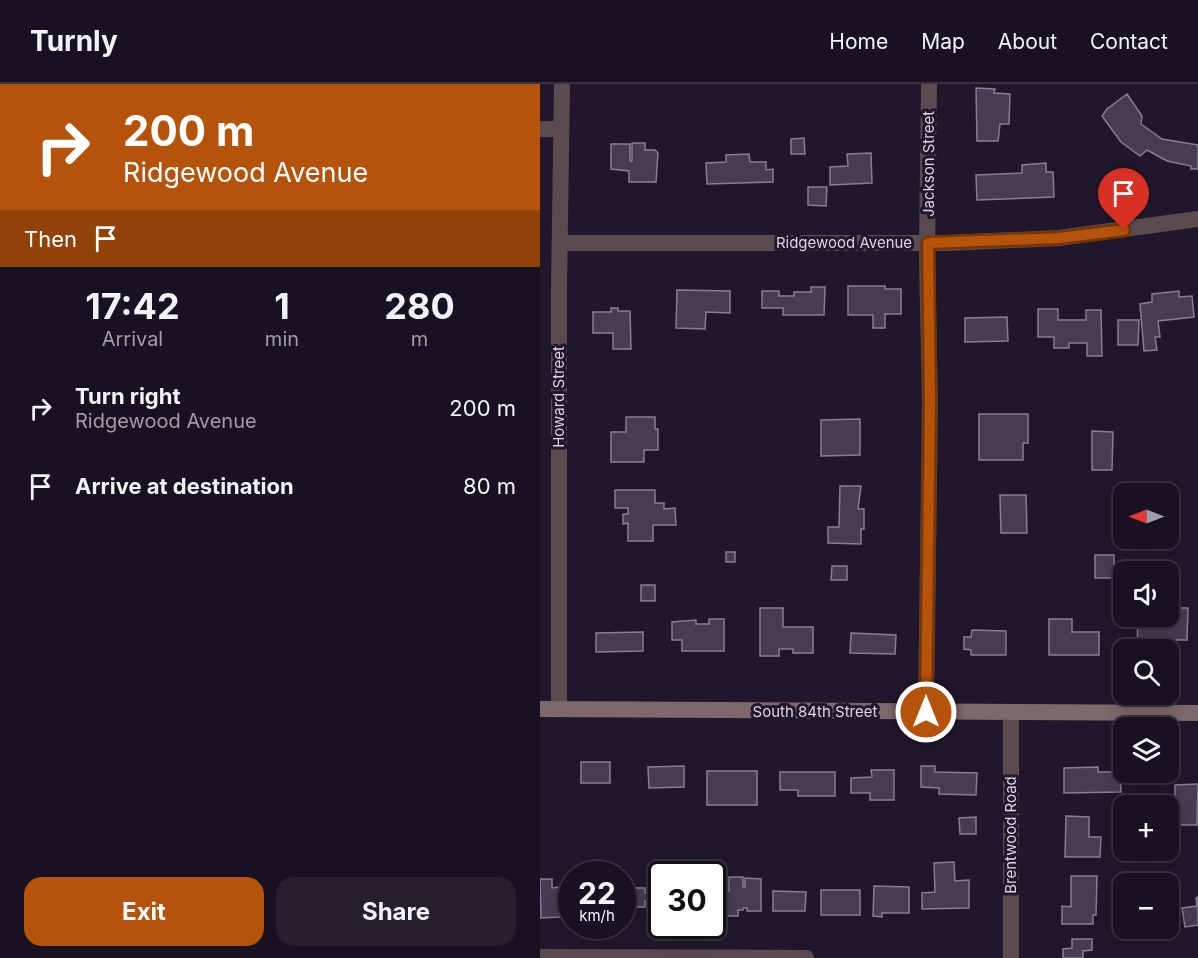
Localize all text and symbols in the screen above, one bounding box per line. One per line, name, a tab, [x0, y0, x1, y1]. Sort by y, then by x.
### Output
text: Turnly	[30, 24, 118, 58]
text: Home	[829, 29, 888, 54]
text: Map	[921, 29, 965, 54]
text: About	[998, 29, 1057, 54]
text: Contact	[1090, 29, 1168, 54]
text: 200 m	[123, 105, 254, 156]
icon: right	[24, 108, 102, 186]
street label: Jackson Street	[919, 111, 938, 217]
text: Ridgewood Avenue	[123, 156, 368, 189]
pin	[1098, 168, 1149, 230]
icon: arrive	[1107, 177, 1140, 210]
icon: arrive	[89, 222, 122, 255]
text: Then	[24, 226, 77, 252]
street label: Ridgewood Avenue	[776, 233, 912, 252]
text: 17:42	[85, 284, 180, 328]
text: 1	[274, 284, 290, 328]
text: 280	[384, 284, 455, 328]
text: Arrival	[102, 327, 163, 351]
text: min	[265, 327, 299, 351]
text: m	[411, 327, 428, 351]
street label: Howard Street	[549, 346, 568, 448]
text: Turn right	[75, 383, 181, 409]
icon: right	[24, 392, 57, 425]
text: 200 m	[449, 395, 516, 421]
text: Ridgewood Avenue	[75, 409, 257, 433]
icon: arrive	[24, 470, 57, 503]
text: Arrive at destination	[75, 473, 294, 499]
text: 80 m	[463, 473, 516, 499]
north arrow	[1113, 483, 1179, 549]
map controls	[1113, 483, 1179, 939]
button: sound	[1113, 561, 1179, 627]
button: search	[1113, 639, 1179, 705]
position arrow	[894, 680, 958, 744]
street label: South 84th Street	[753, 702, 877, 721]
button: layers	[1113, 717, 1179, 783]
street label: Brentwood Road	[1001, 776, 1020, 894]
button: +	[1113, 795, 1179, 861]
speed limit sign: 30	[648, 861, 726, 939]
button: −	[1113, 873, 1179, 939]
text: 22	[578, 875, 616, 911]
button: Exit	[24, 877, 264, 946]
button: Share	[276, 877, 516, 946]
text: km/h	[579, 906, 615, 925]

